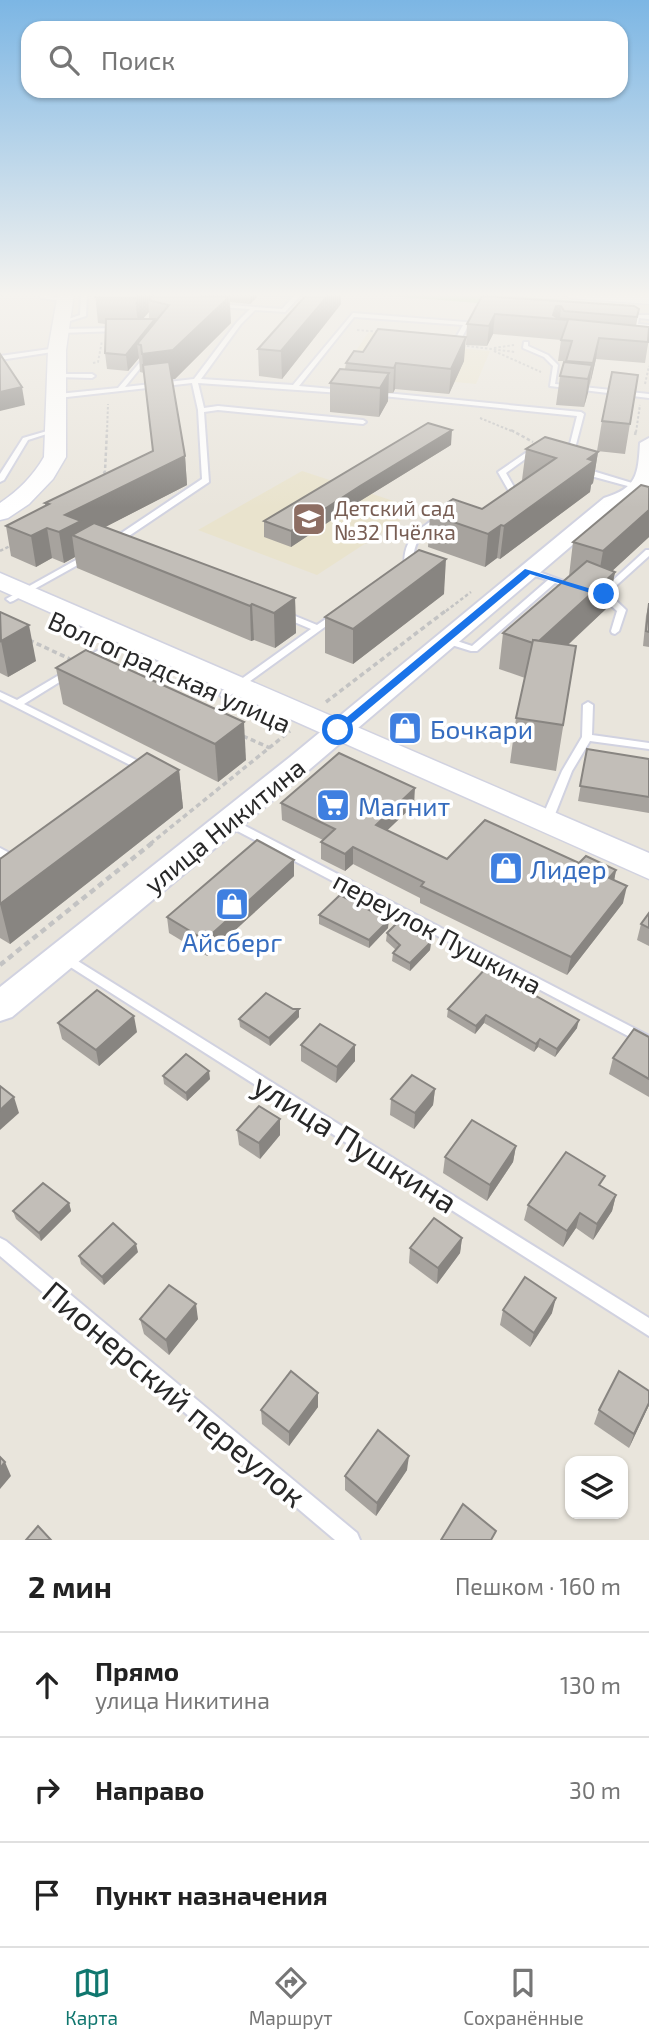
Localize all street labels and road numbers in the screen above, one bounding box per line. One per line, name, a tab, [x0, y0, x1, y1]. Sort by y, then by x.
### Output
street label: Волгоградская улица	[43, 603, 296, 739]
street label: улица Никитина	[137, 751, 311, 900]
street label: переулок Пушкина	[328, 864, 547, 1001]
street label: улица Пушкина	[247, 1064, 465, 1221]
street label: Пионерский переулок	[35, 1272, 314, 1515]

